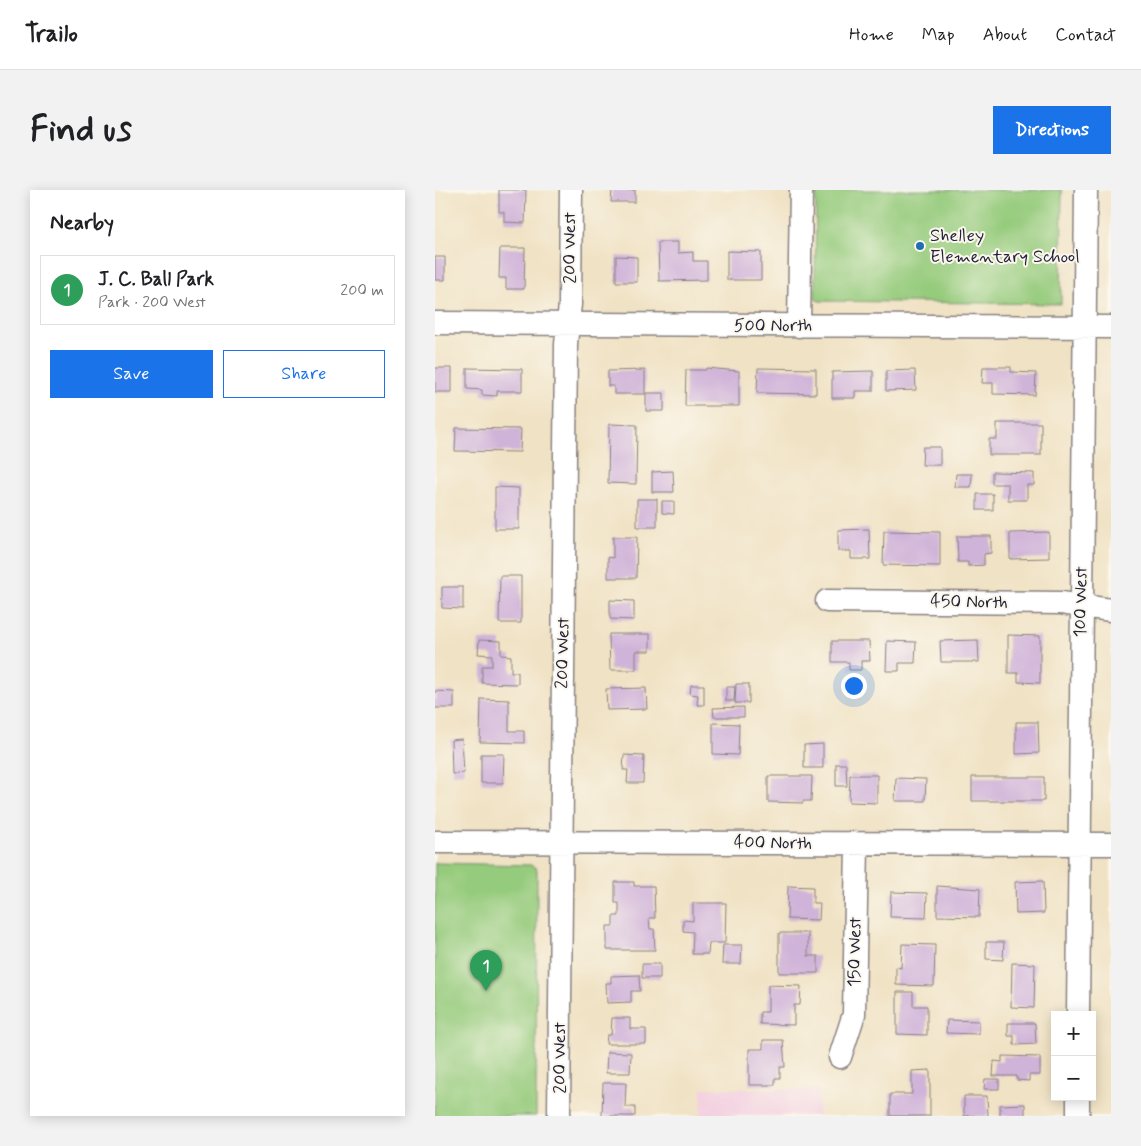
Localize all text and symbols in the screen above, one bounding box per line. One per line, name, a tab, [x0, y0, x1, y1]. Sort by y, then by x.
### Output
text: Trailo	[25, 19, 78, 50]
text: Home	[849, 23, 894, 47]
text: Map	[922, 23, 955, 47]
text: About	[983, 23, 1027, 47]
text: Contact	[1055, 23, 1116, 47]
button: Directions	[993, 106, 1111, 154]
text: Find us	[30, 107, 132, 153]
text: Nearby	[50, 209, 114, 237]
street label: 200 West	[558, 212, 582, 284]
place label: Shelley Elementary School	[930, 224, 1080, 269]
marker: Shelley Elementary School	[914, 240, 926, 252]
text: J. C. Ball Park	[98, 267, 214, 292]
text: 1	[63, 280, 71, 301]
text: 200 m	[340, 280, 384, 301]
text: Park · 200 West	[98, 292, 206, 313]
street label: 500 North	[734, 314, 812, 338]
button: Save	[50, 350, 213, 398]
button: Share	[223, 350, 385, 398]
street label: 100 West	[1068, 566, 1094, 638]
street label: 450 North	[930, 589, 1008, 615]
street label: 200 West	[550, 616, 576, 689]
your location	[841, 673, 867, 699]
street label: 400 North	[734, 830, 812, 856]
street label: 150 West	[842, 916, 868, 987]
pin: 1	[470, 950, 502, 991]
map controls	[1051, 1011, 1096, 1101]
button: +	[1051, 1011, 1096, 1056]
street label: 200 West	[548, 1022, 572, 1094]
button: −	[1051, 1056, 1096, 1101]

